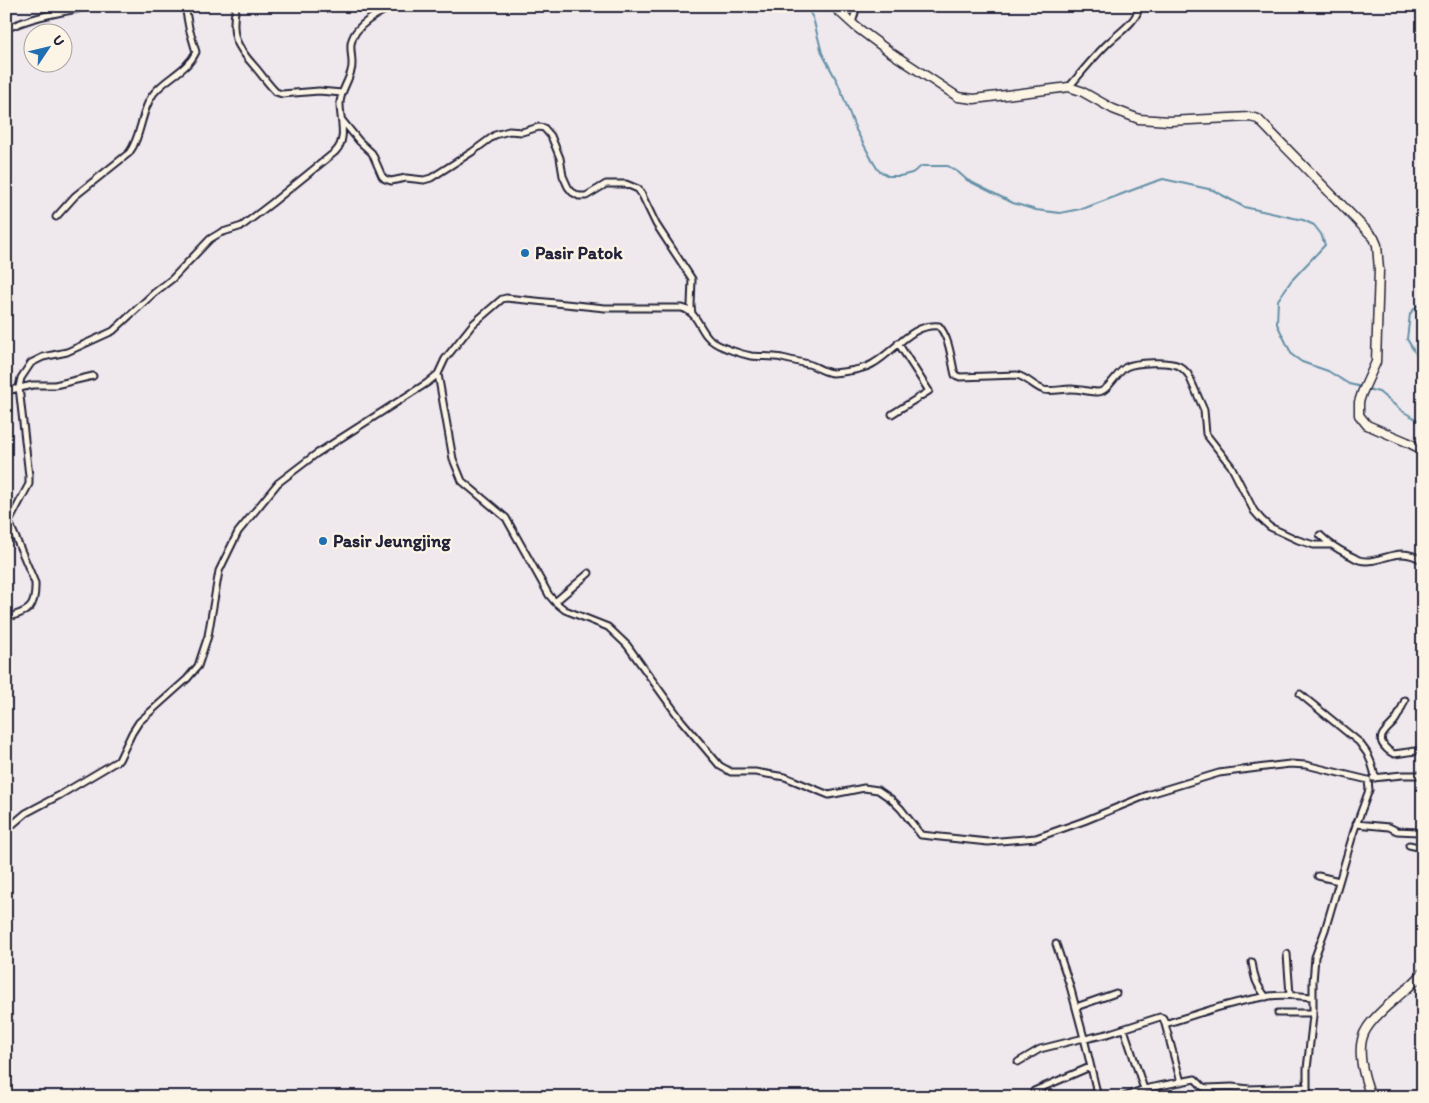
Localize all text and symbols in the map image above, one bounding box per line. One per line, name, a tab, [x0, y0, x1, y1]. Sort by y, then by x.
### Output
north arrow	[22, 22, 72, 72]
text: U	[49, 32, 68, 50]
place label: Pasir Patok	[535, 242, 623, 264]
marker: Pasir Patok	[519, 247, 531, 259]
place label: Pasir Jeungjing	[333, 530, 451, 552]
marker: Pasir Jeungjing	[317, 535, 329, 547]

